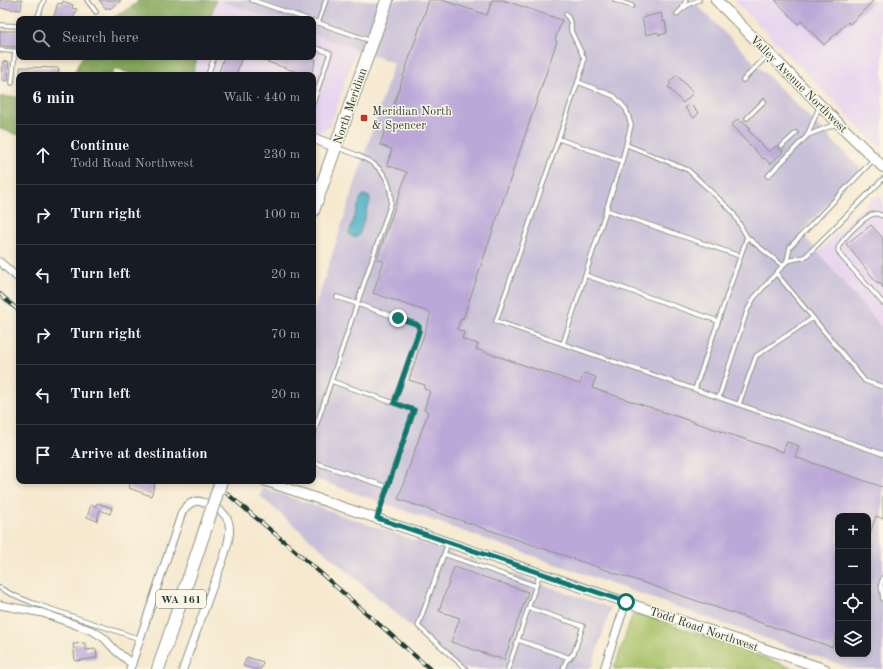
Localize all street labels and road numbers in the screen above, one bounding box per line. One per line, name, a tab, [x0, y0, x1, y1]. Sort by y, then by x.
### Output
street label: Valley Avenue Northwest	[747, 34, 849, 136]
street label: North Meridian	[332, 66, 370, 146]
road number: WA 161	[156, 590, 206, 608]
street label: Todd Road Northwest	[648, 606, 760, 654]

